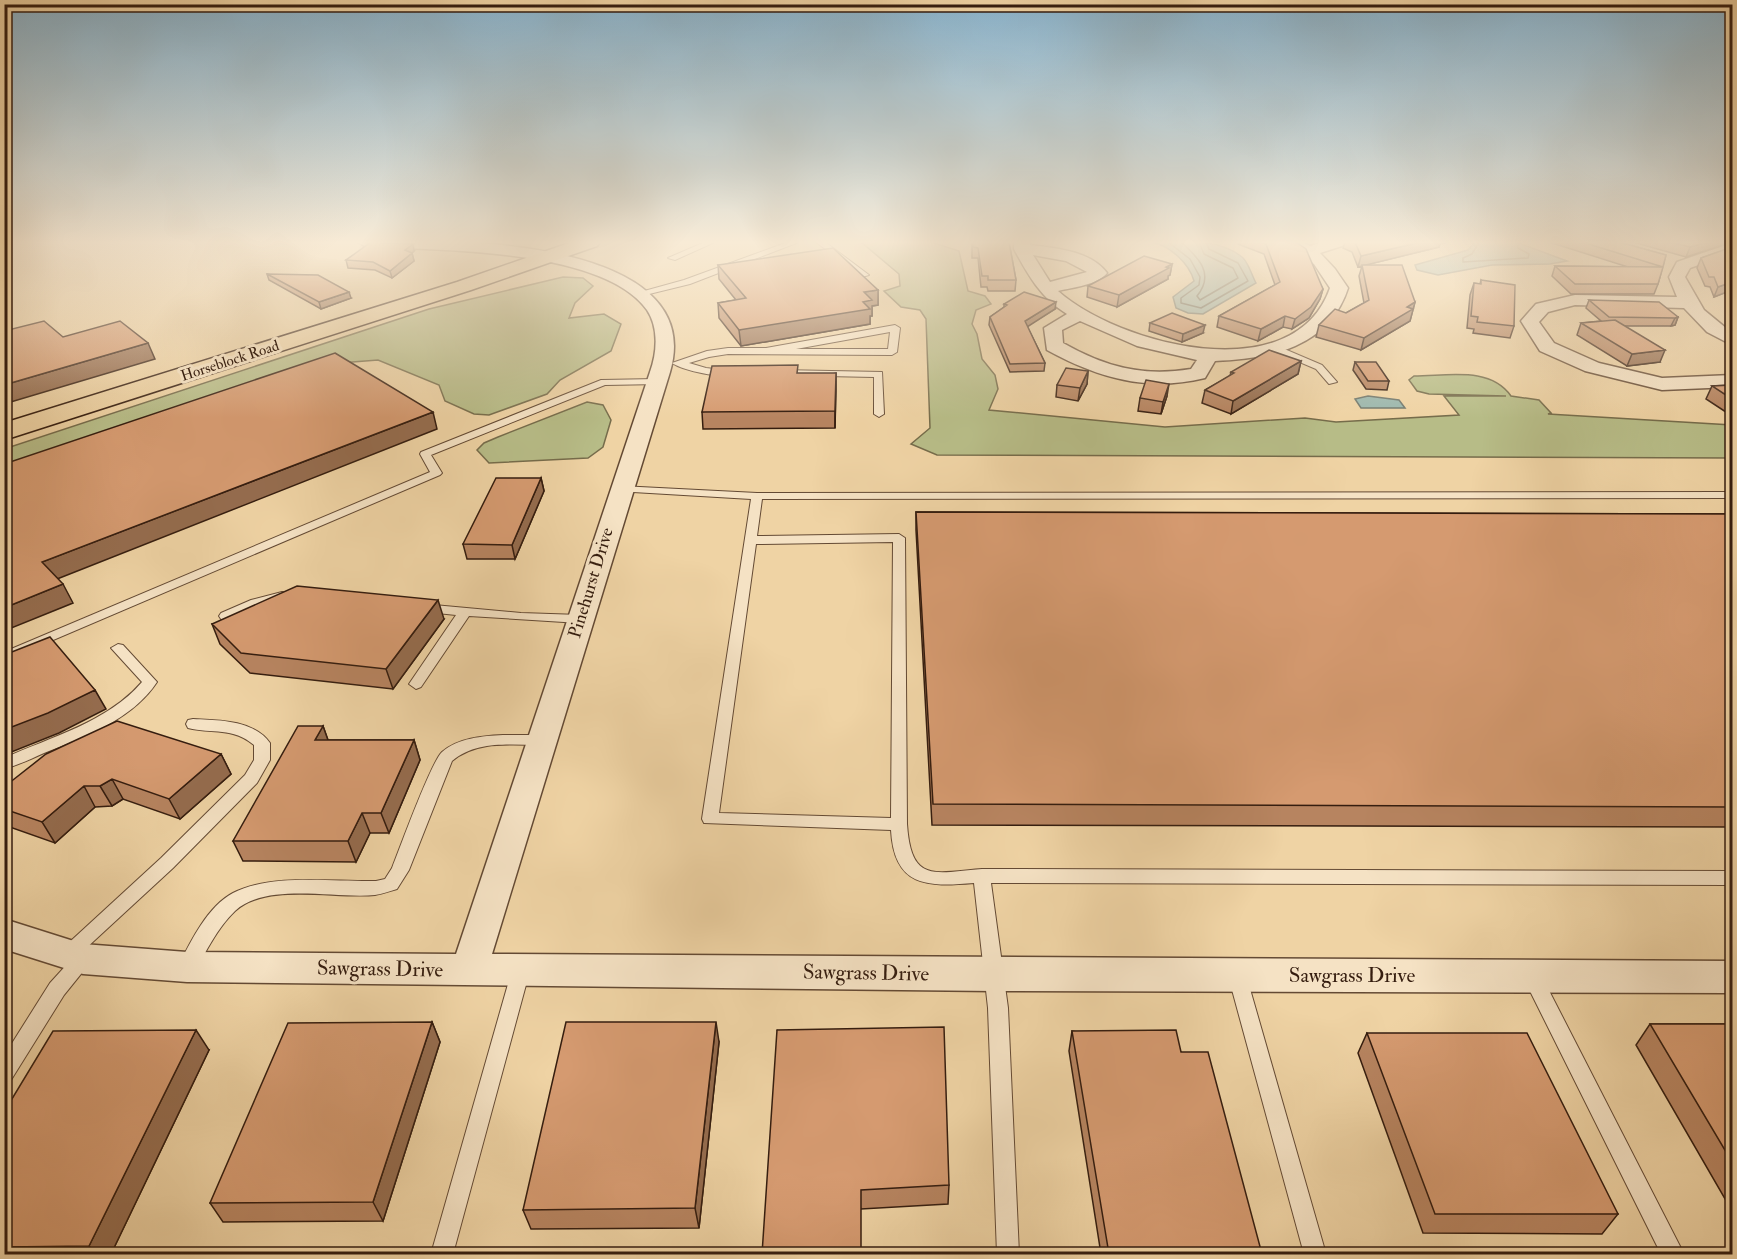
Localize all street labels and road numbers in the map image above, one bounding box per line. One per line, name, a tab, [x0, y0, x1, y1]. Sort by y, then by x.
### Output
street label: Horseblock Road	[178, 336, 282, 386]
street label: Pinehurst Drive	[563, 524, 619, 641]
street label: Sawgrass Drive	[317, 954, 444, 984]
street label: Sawgrass Drive	[803, 958, 930, 988]
street label: Sawgrass Drive	[1289, 962, 1415, 989]

